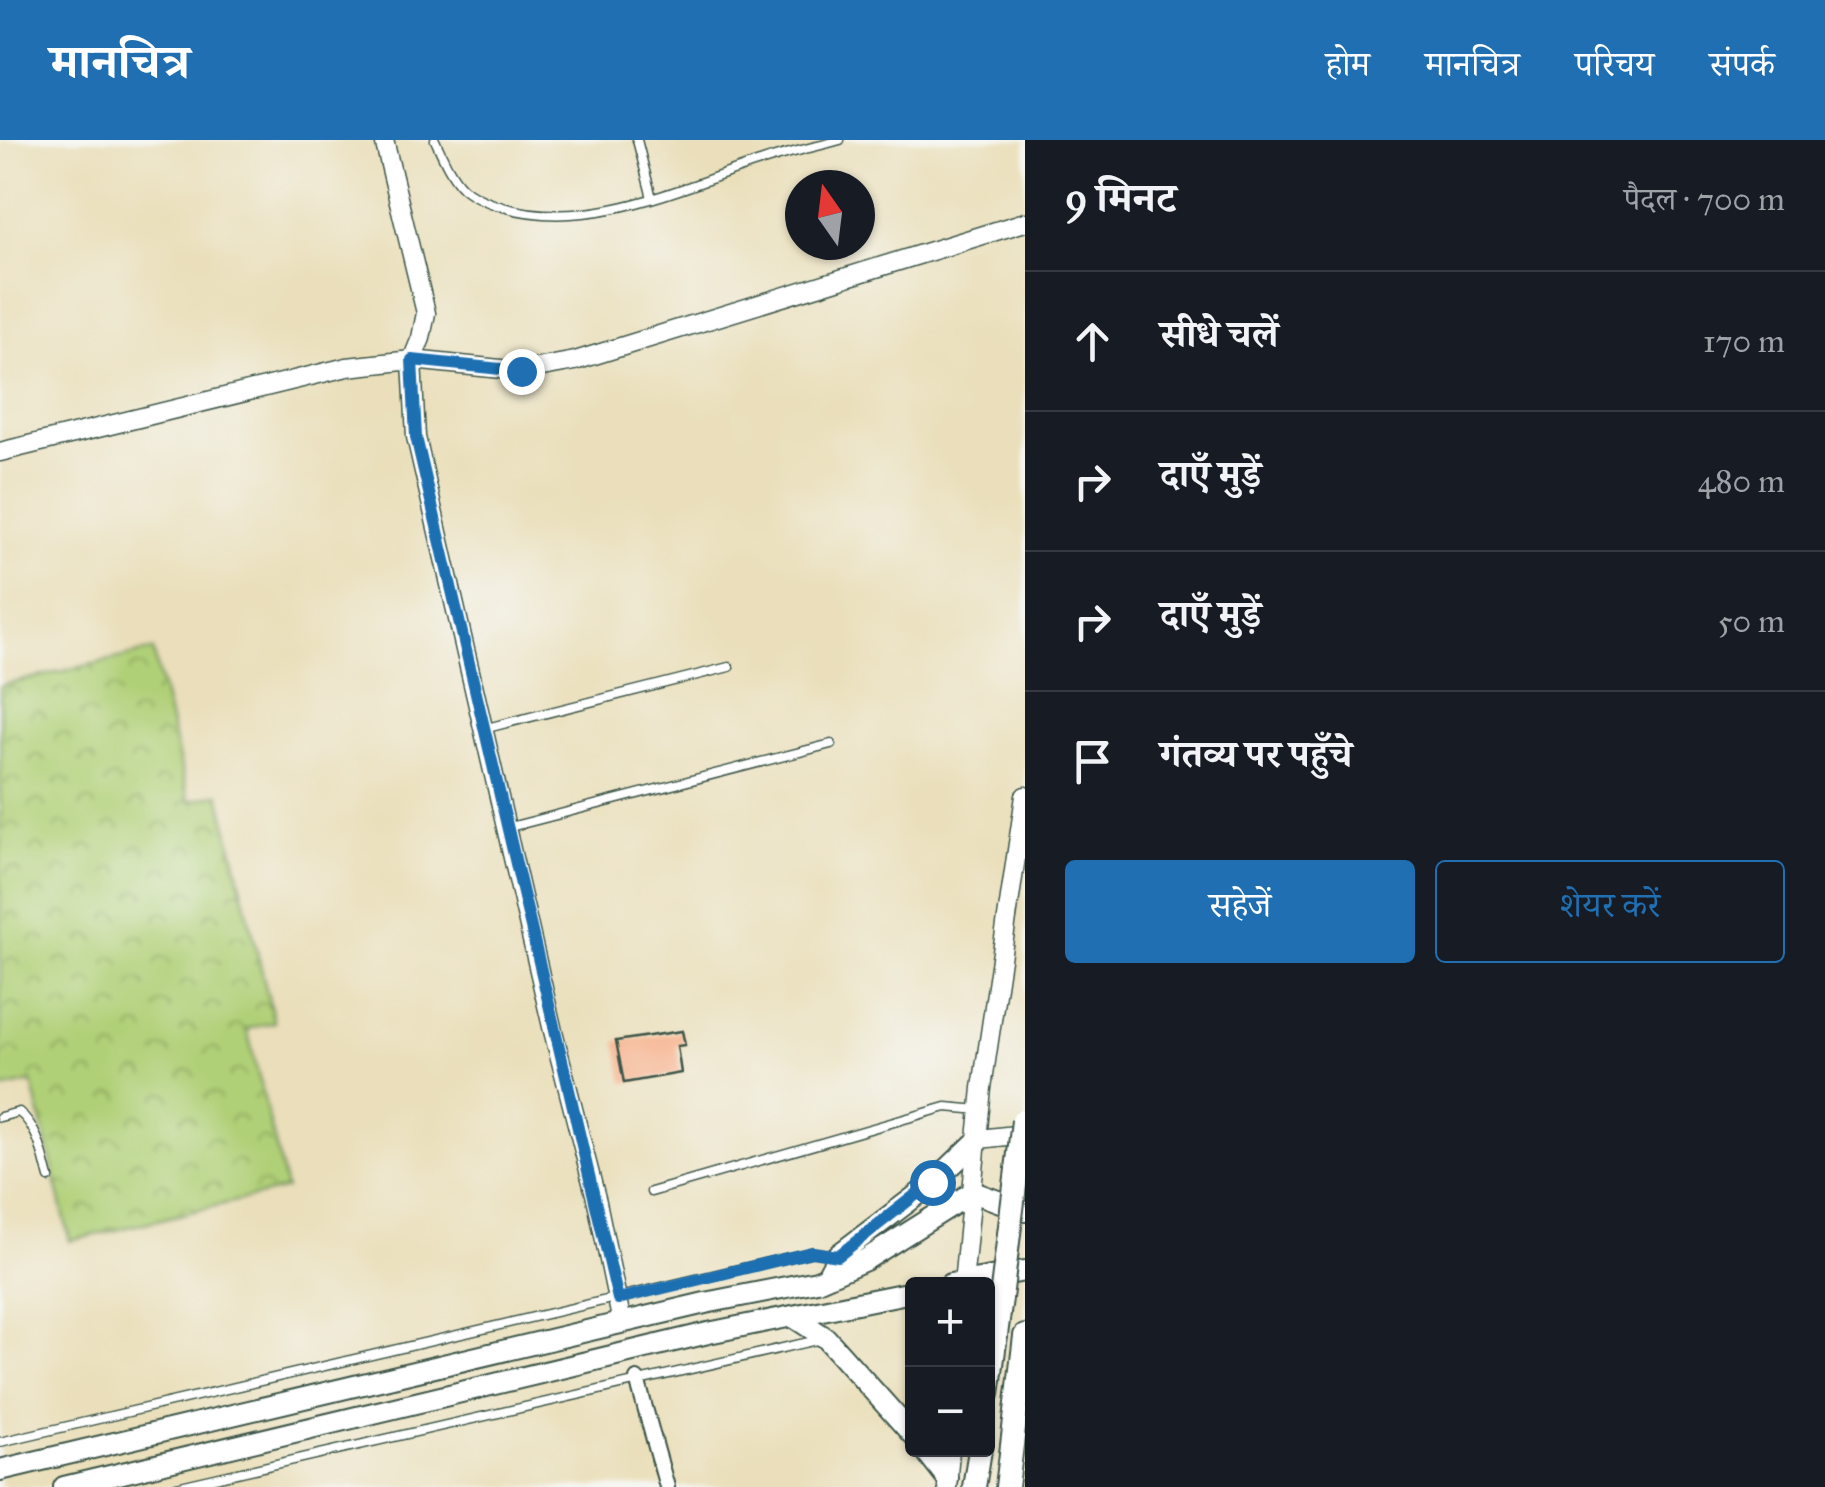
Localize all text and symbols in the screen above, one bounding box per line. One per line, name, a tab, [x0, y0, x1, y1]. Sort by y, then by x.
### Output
text: मानचित्र	[50, 32, 190, 91]
text: होम	[1325, 43, 1370, 86]
text: मानचित्र	[1425, 43, 1520, 86]
text: परिचय	[1575, 43, 1654, 86]
text: संपर्क	[1709, 43, 1775, 86]
north arrow	[785, 170, 875, 260]
text: 9 मिनट	[1065, 172, 1176, 224]
text: पैदल · 700 m	[1624, 180, 1785, 219]
text: सीधे चलें	[1160, 311, 1278, 357]
icon: ahead	[1065, 314, 1120, 369]
text: 170 m	[1703, 322, 1785, 361]
route end	[499, 349, 545, 395]
text: दाएँ मुड़ें	[1160, 451, 1261, 497]
icon: right	[1065, 454, 1120, 509]
text: 480 m	[1698, 462, 1785, 501]
text: दाएँ मुड़ें	[1160, 591, 1261, 637]
icon: right	[1065, 594, 1120, 649]
text: 50 m	[1718, 602, 1785, 641]
text: गंतव्य पर पहुँचे	[1160, 731, 1352, 777]
icon: arrive	[1065, 734, 1120, 789]
button: सहेजें	[1065, 860, 1415, 963]
button: शेयर करें	[1435, 860, 1785, 963]
route start	[910, 1160, 956, 1206]
map controls	[905, 1277, 995, 1457]
button: +	[905, 1277, 995, 1367]
button: −	[905, 1367, 995, 1457]

